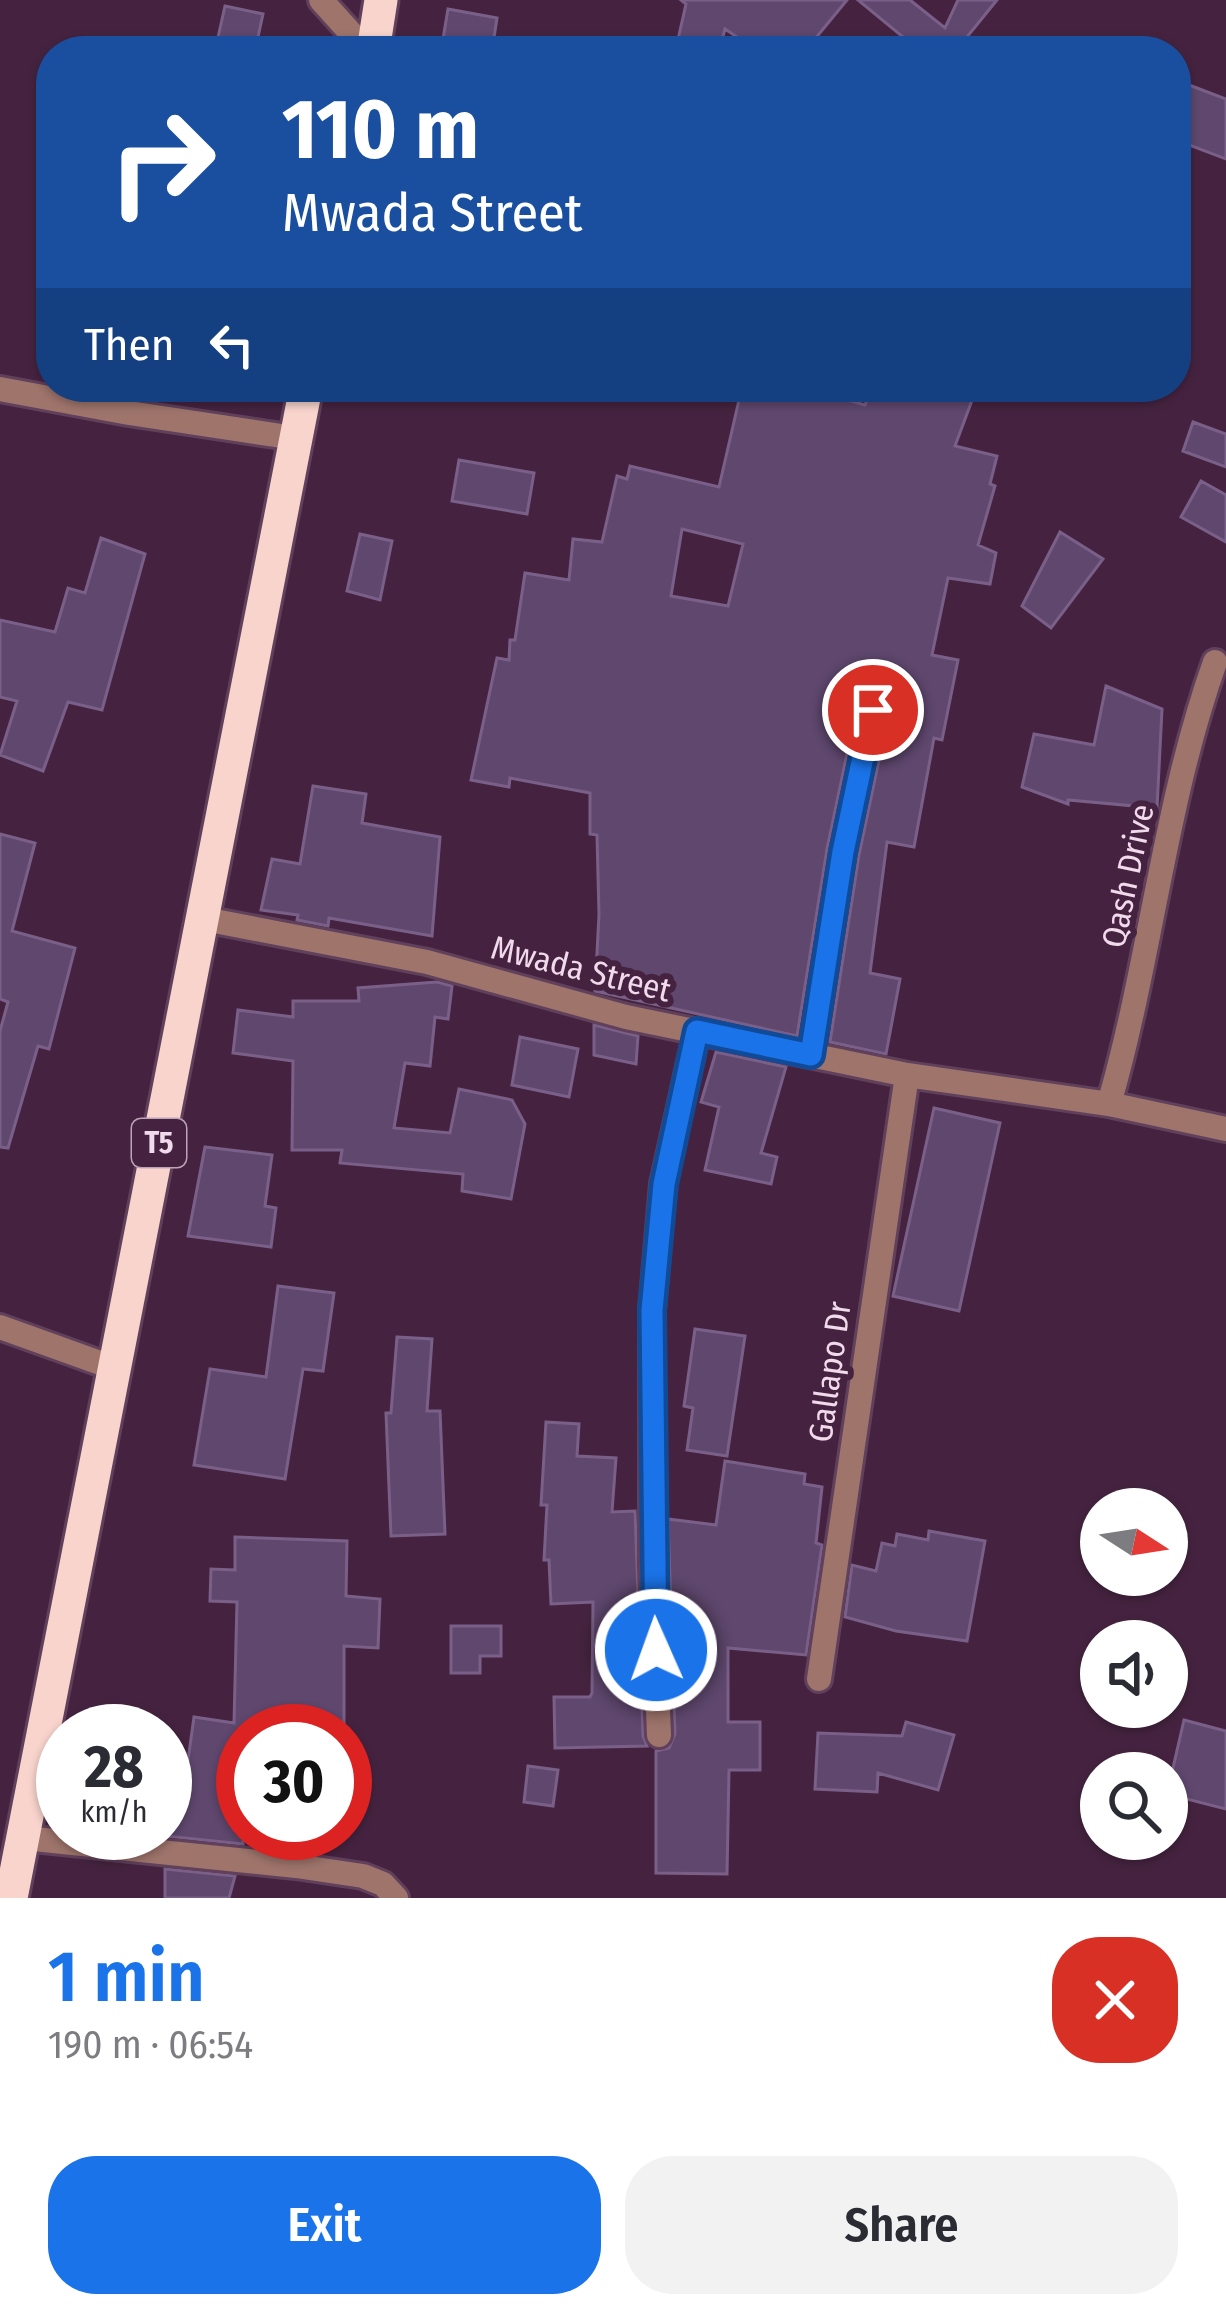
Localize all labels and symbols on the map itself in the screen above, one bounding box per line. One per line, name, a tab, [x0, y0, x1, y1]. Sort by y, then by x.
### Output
pin	[822, 659, 924, 761]
street label: Qash Drive	[1093, 801, 1163, 951]
street label: Mwada Street	[487, 927, 675, 1011]
road number: T5	[132, 1119, 186, 1167]
street label: Gallapo Dr	[800, 1299, 860, 1445]
north arrow	[1080, 1488, 1188, 1596]
position arrow	[593, 1587, 719, 1713]
speed limit sign: 30	[216, 1704, 372, 1860]

